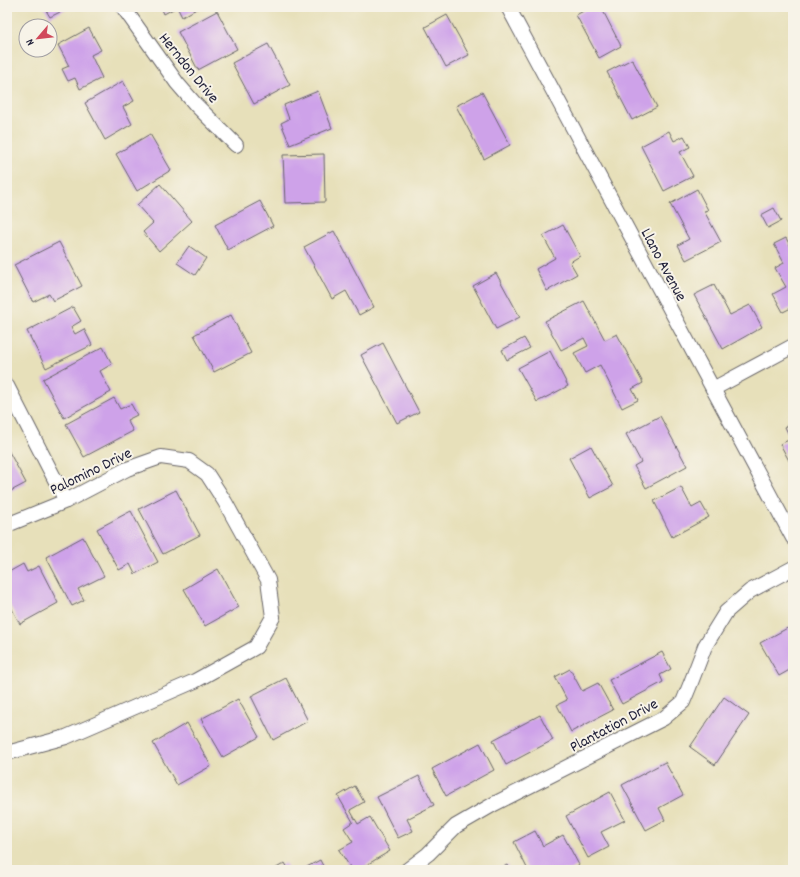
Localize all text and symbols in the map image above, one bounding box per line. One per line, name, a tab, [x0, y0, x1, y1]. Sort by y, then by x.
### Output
north arrow	[18, 18, 58, 58]
street label: Herndon Drive	[152, 28, 224, 109]
text: N	[22, 35, 39, 48]
street label: Llano Avenue	[634, 225, 692, 306]
street label: Palomino Drive	[46, 442, 136, 502]
street label: Plantation Drive	[566, 693, 662, 759]

